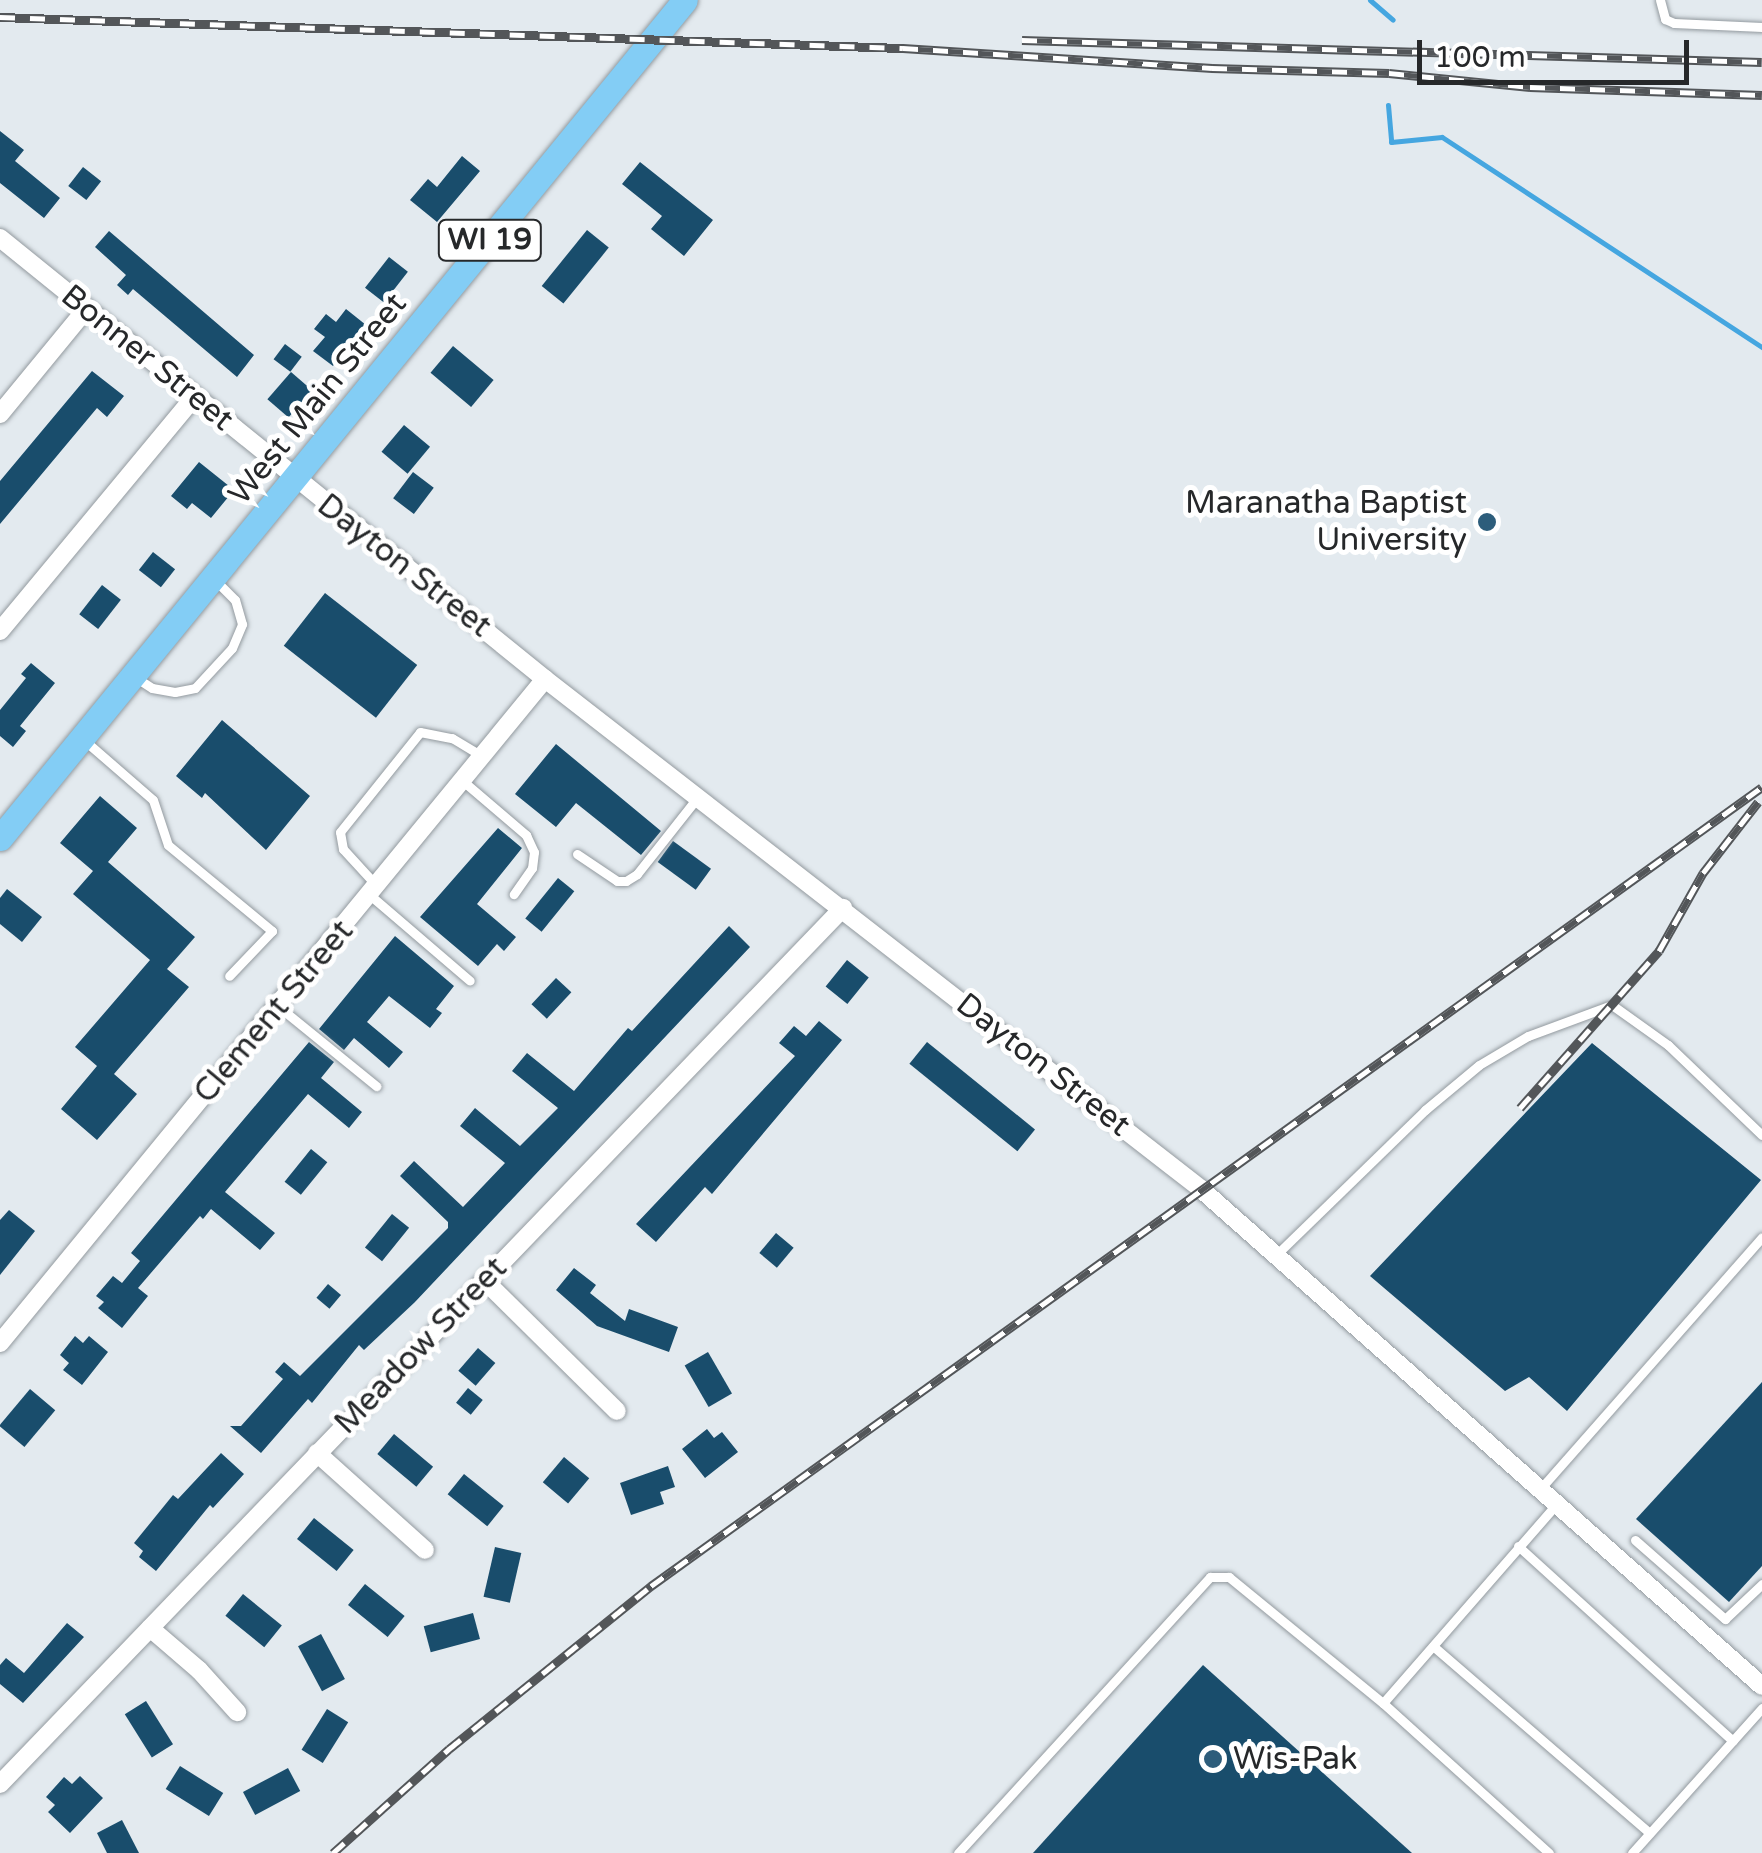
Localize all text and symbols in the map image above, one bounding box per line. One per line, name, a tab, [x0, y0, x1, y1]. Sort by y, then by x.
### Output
scale bar	[1422, 20, 1694, 82]
text: 100 m	[1434, 39, 1526, 76]
road number: WI 19	[438, 215, 542, 265]
street label: Bonner Street	[53, 277, 241, 439]
street label: West Main Street	[221, 286, 415, 512]
place label: Maranatha Baptist University	[1185, 485, 1467, 560]
street label: Dayton Street	[309, 486, 499, 646]
marker: Maranatha Baptist University	[1476, 511, 1498, 533]
street label: Clement Street	[186, 913, 362, 1111]
street label: Dayton Street	[948, 985, 1138, 1145]
street label: Meadow Street	[327, 1250, 515, 1442]
place label: Wis-Pak	[1233, 1740, 1358, 1778]
marker: Wis-Pak	[1202, 1748, 1224, 1770]

